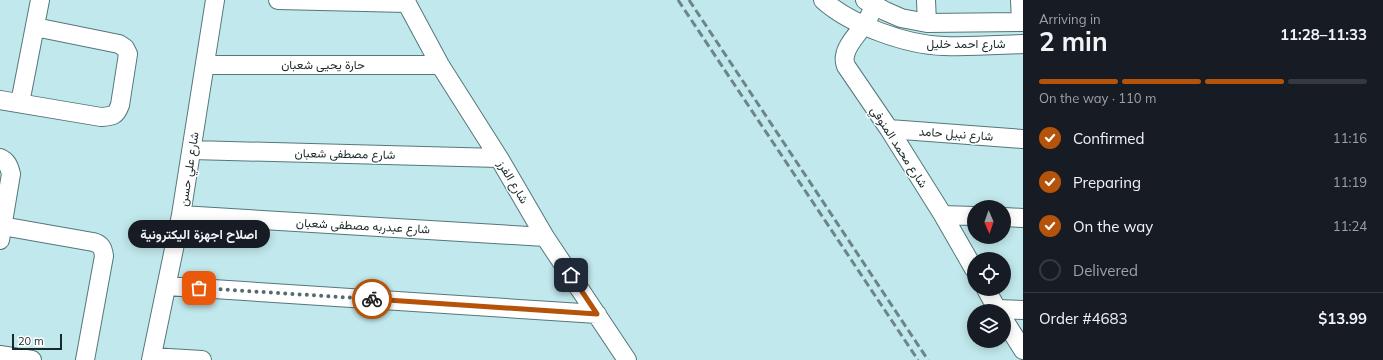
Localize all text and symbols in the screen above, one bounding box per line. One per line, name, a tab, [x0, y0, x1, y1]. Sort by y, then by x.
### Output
text: Arriving in	[1039, 11, 1101, 27]
text: 2 min	[1039, 25, 1108, 58]
text: 11:28–11:33	[1280, 25, 1367, 44]
street label: شارع احمد خليل	[926, 36, 1006, 53]
street label: حارة يحيى شعبان	[281, 57, 365, 73]
text: On the way · 110 m	[1039, 90, 1156, 106]
street label: شارع محمد المنوفي	[865, 103, 931, 192]
street label: شارع نبيل حامد	[918, 123, 994, 146]
icon: check	[1039, 127, 1061, 149]
text: Confirmed	[1073, 129, 1144, 148]
text: 11:16	[1333, 130, 1367, 146]
street label: شارع علي حسن	[175, 131, 205, 208]
street label: شارع مصطفى شعبان	[294, 145, 395, 164]
street label: شارع الفرز	[492, 156, 532, 207]
icon: check	[1039, 171, 1061, 193]
text: Preparing	[1073, 173, 1141, 192]
text: 11:19	[1333, 174, 1367, 190]
north arrow	[967, 200, 1011, 244]
map controls	[967, 200, 1011, 348]
street label: شارع عبدربه مصطفى شعبان	[296, 214, 430, 239]
icon: check	[1039, 215, 1061, 237]
text: On the way	[1073, 217, 1153, 236]
text: 11:24	[1333, 218, 1367, 234]
callout: اصلاح اجهزة اليكترونية	[128, 220, 270, 248]
text: اصلاح اجهزة اليكترونية	[140, 226, 258, 242]
button: locate	[967, 252, 1011, 296]
pin	[554, 258, 588, 292]
text: Delivered	[1073, 261, 1138, 280]
icon: home	[560, 264, 582, 286]
pin	[182, 271, 216, 305]
icon: bag	[188, 277, 210, 299]
courier	[352, 279, 392, 319]
icon: bike	[361, 288, 383, 310]
button: layers	[967, 304, 1011, 348]
text: Order #4683	[1039, 309, 1127, 328]
text: $13.99	[1318, 309, 1367, 328]
scale bar	[12, 332, 62, 351]
text: 20 m	[18, 334, 44, 348]

